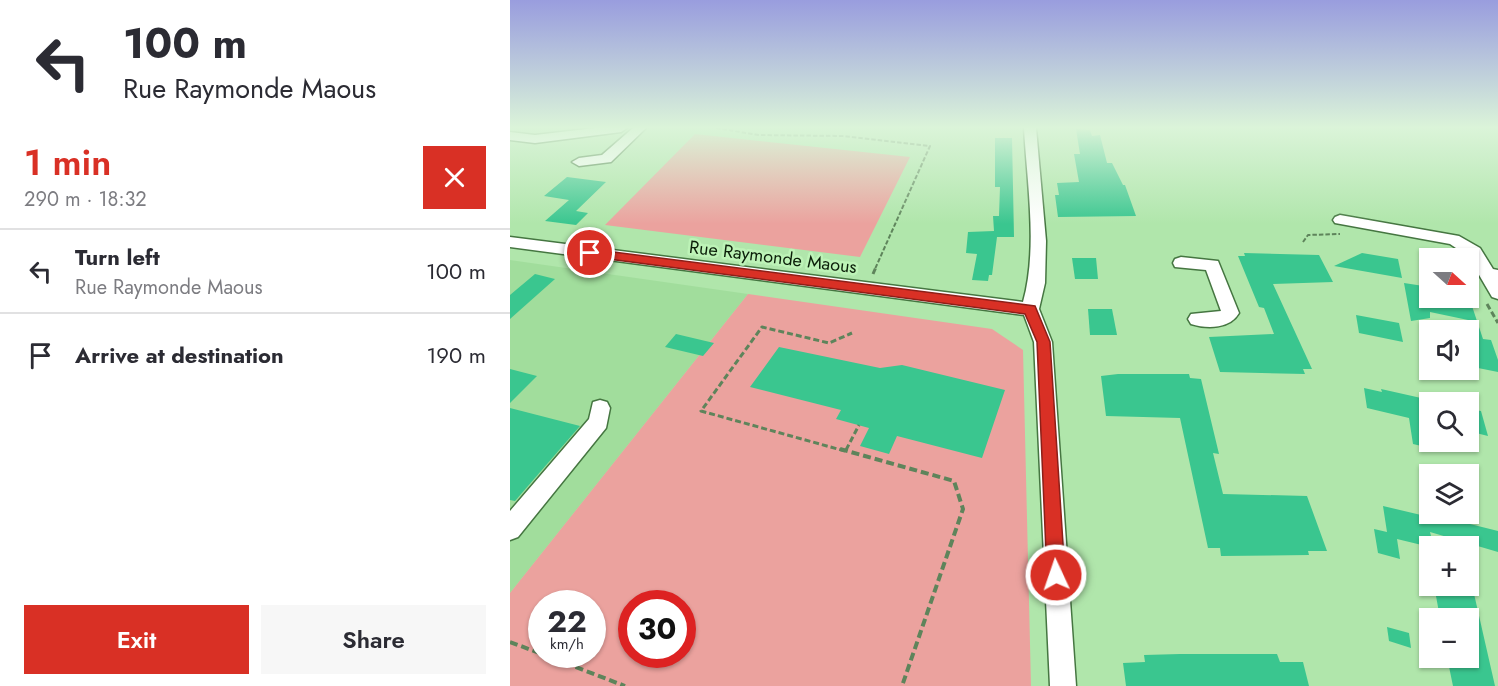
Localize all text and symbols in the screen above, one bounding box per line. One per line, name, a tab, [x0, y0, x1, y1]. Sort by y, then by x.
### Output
text: 100 m	[123, 13, 247, 74]
icon: left	[24, 24, 102, 102]
text: Rue Raymonde Maous	[123, 69, 376, 108]
text: 1 min	[24, 136, 111, 188]
button: close	[423, 146, 486, 209]
text: 290 m · 18:32	[24, 185, 147, 214]
pin	[564, 227, 615, 278]
street label: Rue Raymonde Maous	[688, 234, 858, 280]
icon: arrive	[573, 236, 606, 269]
text: Turn left	[75, 241, 160, 273]
north arrow	[1419, 248, 1479, 308]
map controls	[1419, 248, 1479, 668]
icon: left	[24, 255, 57, 288]
text: 100 m	[426, 255, 486, 287]
text: Rue Raymonde Maous	[75, 273, 263, 302]
button: sound	[1419, 320, 1479, 380]
icon: arrive	[24, 339, 57, 372]
text: Arrive at destination	[75, 339, 284, 371]
text: 190 m	[426, 339, 486, 371]
button: search	[1419, 392, 1479, 452]
button: layers	[1419, 464, 1479, 524]
button: +	[1419, 536, 1479, 596]
position arrow	[1024, 543, 1088, 607]
speed limit sign: 30	[618, 590, 696, 668]
text: 22	[547, 600, 587, 643]
button: Exit	[24, 605, 249, 674]
button: Share	[261, 605, 486, 674]
button: −	[1419, 608, 1479, 668]
text: km/h	[550, 633, 584, 655]

